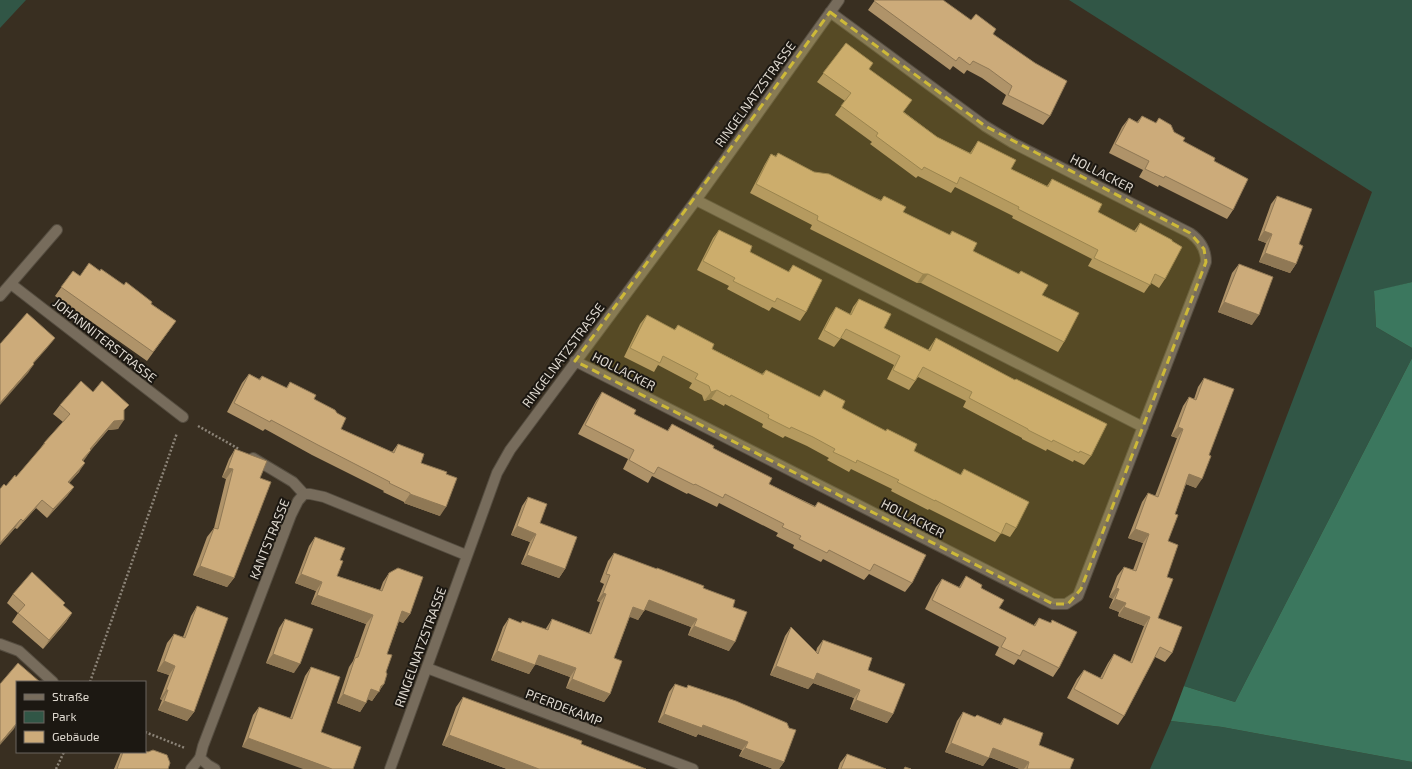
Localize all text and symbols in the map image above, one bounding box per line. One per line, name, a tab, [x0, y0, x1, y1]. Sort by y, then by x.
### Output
street label: RINGELNATZSTRASSE	[711, 38, 799, 150]
street label: HOLLACKER	[1068, 150, 1136, 196]
street label: JOHANNITERSTRASSE	[50, 295, 160, 385]
street label: RINGELNATZSTRASSE	[518, 299, 608, 411]
street label: HOLLACKER	[590, 348, 658, 394]
street label: HOLLACKER	[879, 495, 947, 541]
street label: KANTSTRASSE	[246, 496, 292, 582]
street label: RINGELNATZSTRASSE	[391, 585, 449, 709]
legend	[16, 681, 146, 753]
street label: PFERDEKAMP	[523, 685, 605, 729]
text: Straße	[52, 689, 89, 703]
text: Park	[52, 709, 77, 723]
text: Gebäude	[52, 729, 100, 743]

